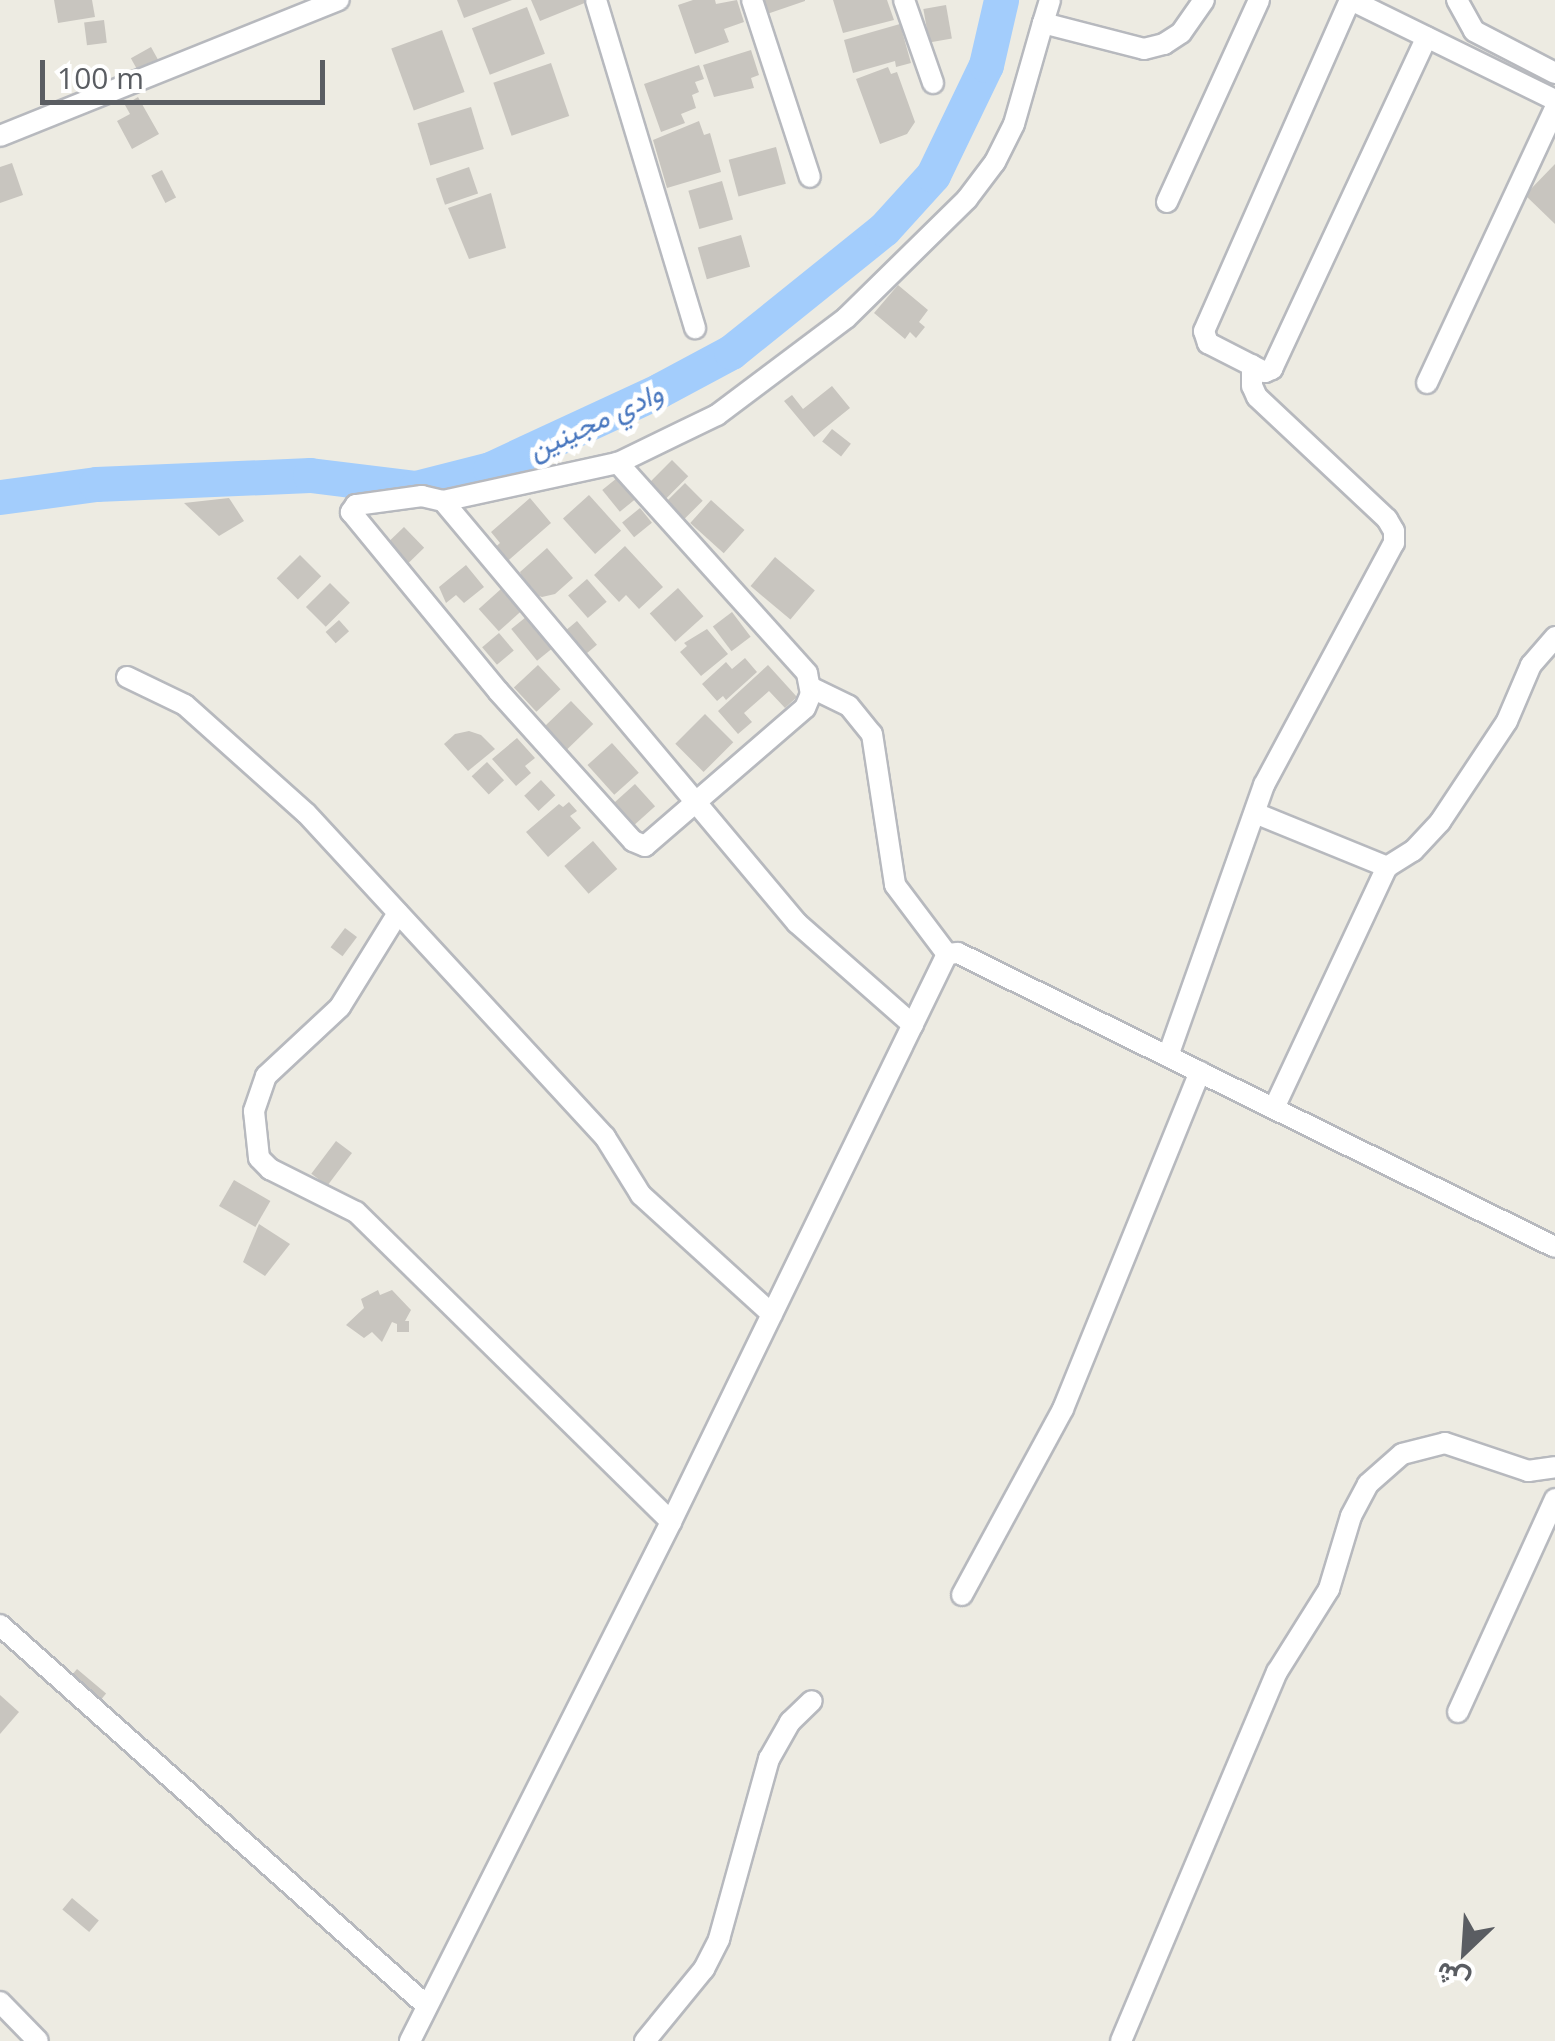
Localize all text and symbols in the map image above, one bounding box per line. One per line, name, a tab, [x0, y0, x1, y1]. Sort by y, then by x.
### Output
scale bar	[45, 40, 330, 102]
text: 100 m	[57, 57, 144, 98]
water label: وادي مجينين	[523, 374, 667, 466]
north arrow	[1415, 1901, 1515, 2001]
text: ش	[1429, 1954, 1476, 2003]

